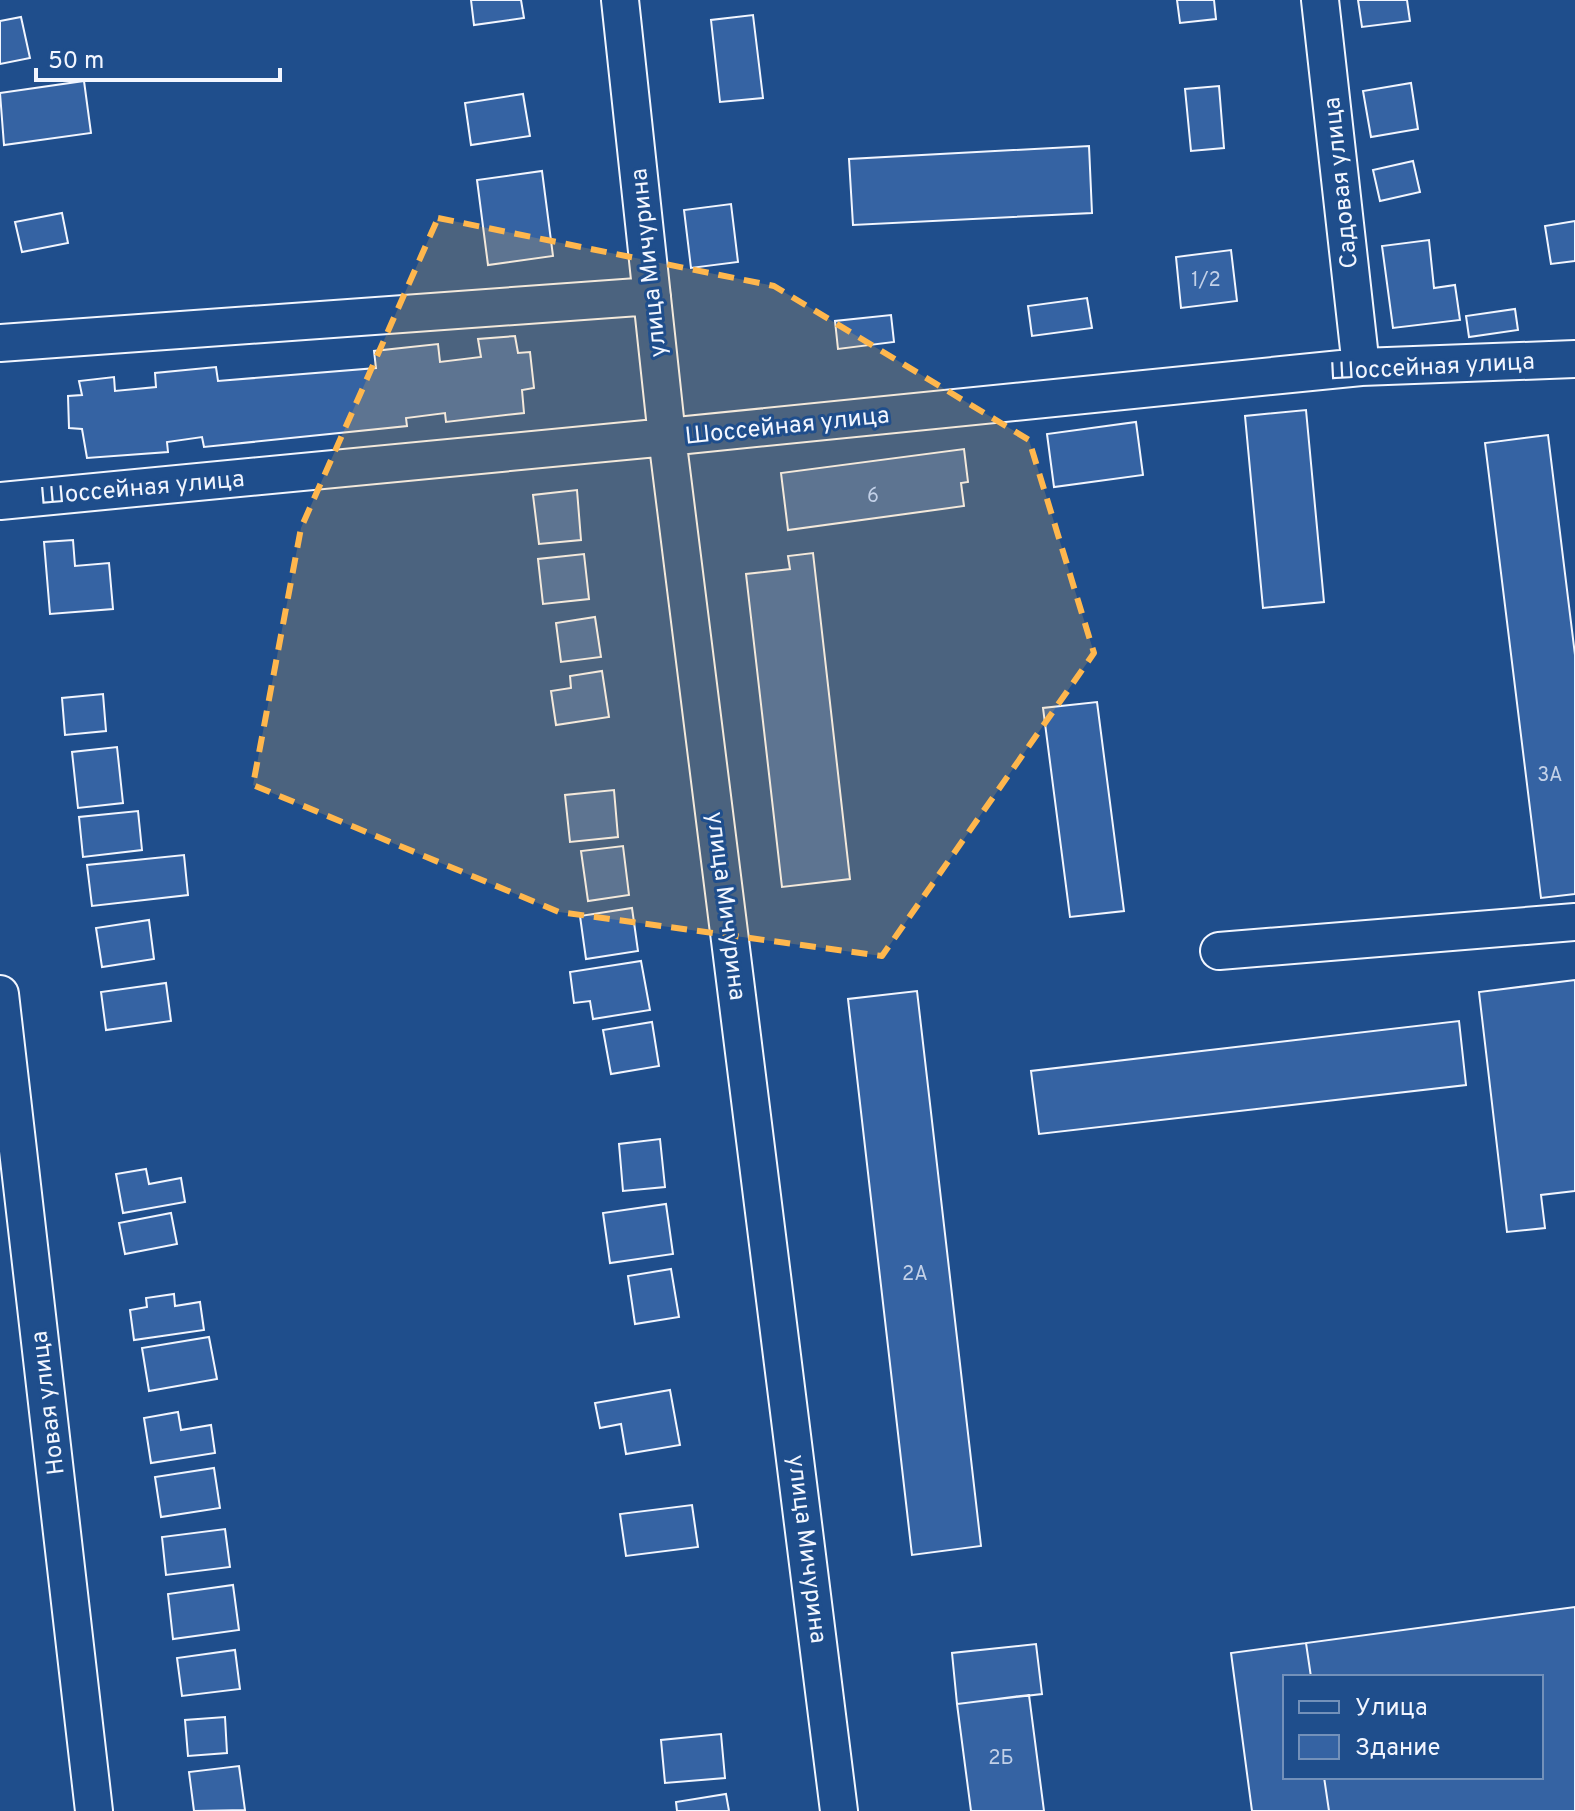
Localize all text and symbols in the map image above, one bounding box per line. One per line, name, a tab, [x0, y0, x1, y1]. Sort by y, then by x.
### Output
scale bar	[36, 32, 280, 82]
text: 50 m	[48, 47, 104, 77]
street label: Садовая улица	[1318, 96, 1366, 270]
street label: улица Мичурина	[625, 167, 675, 359]
house number: 1/2	[1191, 268, 1221, 294]
street label: Шоссейная улица	[1329, 348, 1535, 388]
street label: Шоссейная улица	[683, 401, 891, 453]
street label: Шоссейная улица	[39, 465, 246, 513]
house number: 6	[867, 484, 879, 510]
house number: 3А	[1537, 763, 1563, 789]
street label: улица Мичурина	[699, 810, 751, 1002]
house number: 2А	[902, 1262, 928, 1288]
street label: Новая улица	[25, 1329, 73, 1476]
street label: улица Мичурина	[780, 1453, 832, 1645]
legend	[1283, 1675, 1543, 1779]
text: Улица	[1355, 1694, 1428, 1724]
text: Здание	[1355, 1734, 1441, 1764]
house number: 2Б	[988, 1746, 1014, 1772]

